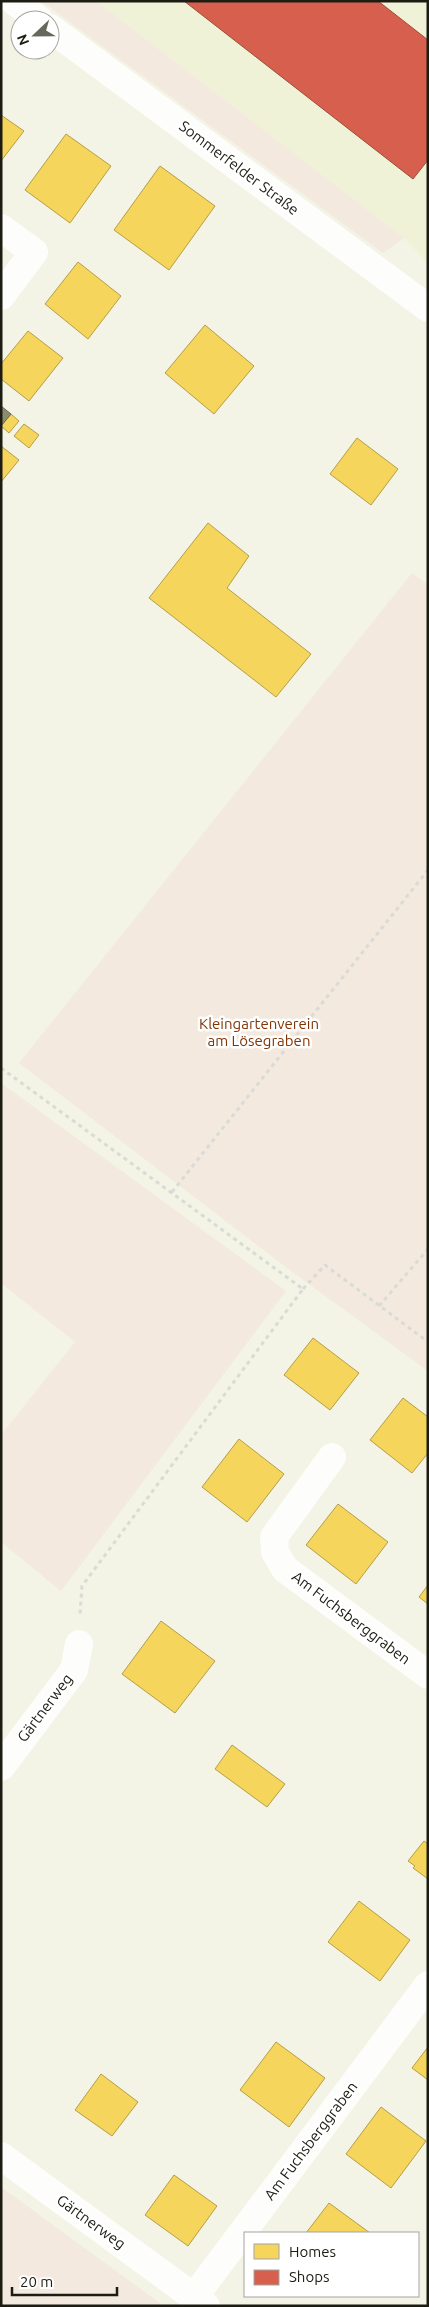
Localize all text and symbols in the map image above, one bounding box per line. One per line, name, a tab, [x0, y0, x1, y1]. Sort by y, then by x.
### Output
north arrow	[10, 10, 60, 60]
text: N	[14, 32, 32, 48]
street label: Sommerfelder Straße	[176, 117, 302, 218]
park label: Kleingartenverein am Lösegraben	[199, 1015, 319, 1049]
street label: Am Fuchsberggraben	[289, 1568, 414, 1668]
street label: Gärtnerweg	[14, 1670, 76, 1745]
street label: Am Fuchsberggraben	[261, 2078, 361, 2203]
street label: Gärtnerweg	[54, 2191, 129, 2252]
legend	[244, 2232, 419, 2297]
text: Homes	[289, 2243, 336, 2260]
scale bar	[12, 2264, 118, 2296]
text: Shops	[289, 2268, 330, 2285]
text: 20 m	[20, 2273, 53, 2290]

